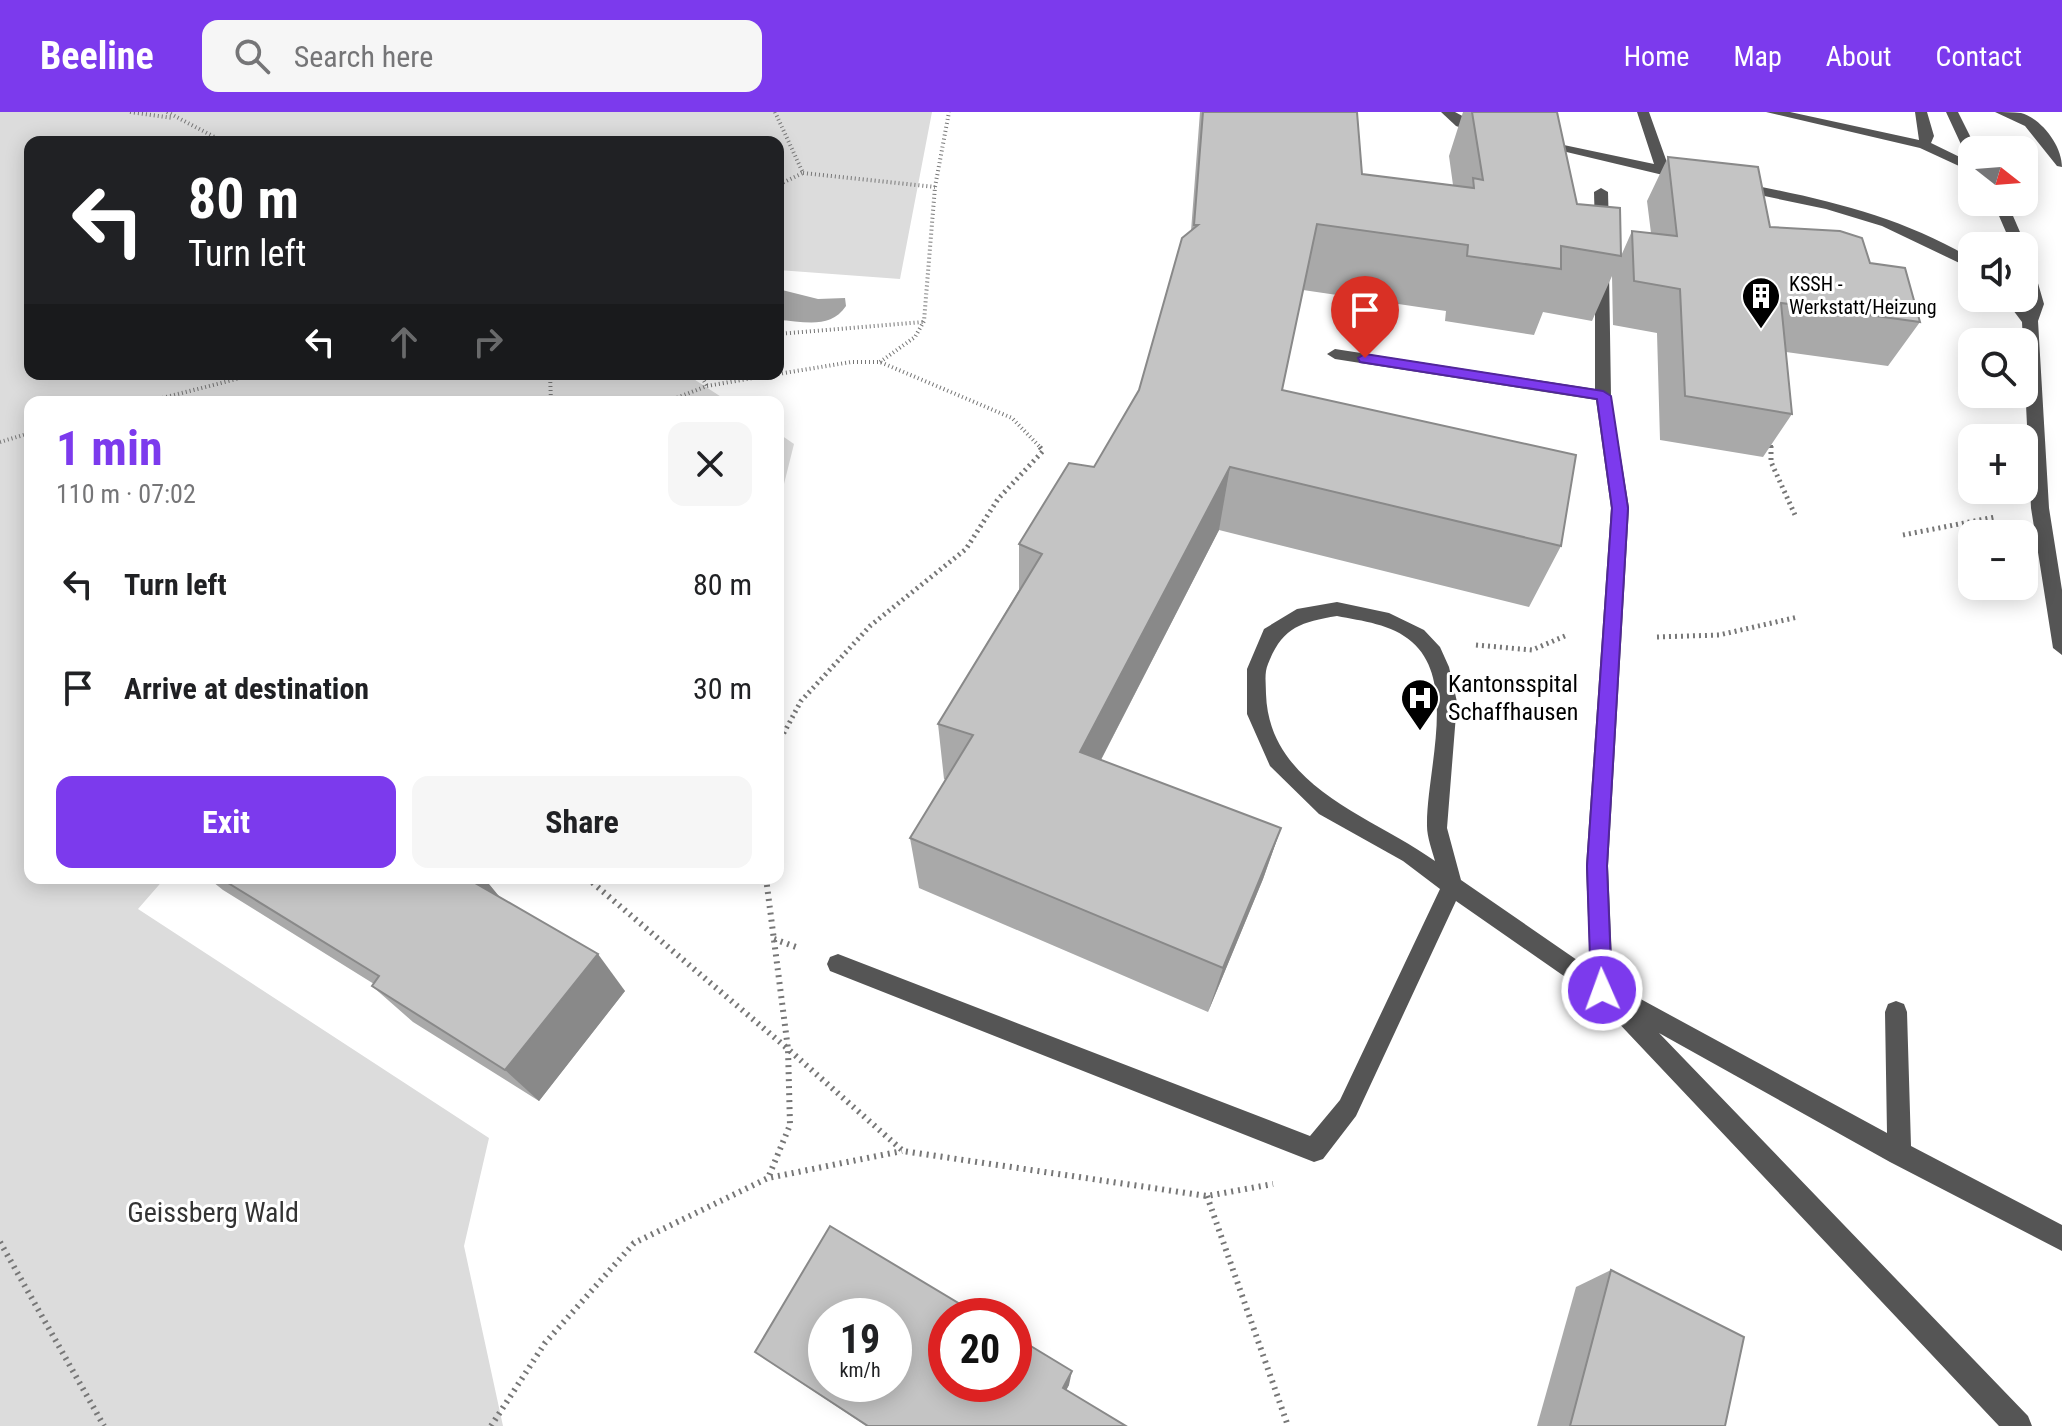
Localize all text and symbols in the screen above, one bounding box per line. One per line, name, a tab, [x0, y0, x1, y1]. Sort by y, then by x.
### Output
search box	[202, 20, 762, 92]
text: Beeline	[40, 34, 154, 78]
icon: search	[230, 34, 274, 78]
text: Search here	[294, 39, 433, 74]
text: Home	[1624, 40, 1689, 73]
text: Map	[1733, 40, 1782, 73]
text: About	[1826, 40, 1892, 73]
text: Contact	[1936, 40, 2022, 73]
north arrow	[1958, 136, 2038, 216]
map controls	[1958, 136, 2038, 600]
text: 80 m	[188, 166, 299, 232]
icon: left	[56, 168, 160, 272]
button: sound	[1958, 232, 2038, 312]
text: Turn left	[188, 233, 306, 275]
place label: KSSH - Werkstatt/Heizung	[1789, 272, 1937, 319]
building icon: KSSH - Werkstatt/Heizung	[1740, 275, 1782, 330]
pin	[1331, 276, 1399, 358]
icon: arrive	[1343, 288, 1387, 332]
icon: left	[298, 320, 342, 364]
icon: ahead	[382, 320, 426, 364]
icon: right	[466, 320, 510, 364]
button: search	[1958, 328, 2038, 408]
text: 1 min	[56, 420, 163, 477]
button: close	[668, 422, 752, 506]
button: +	[1958, 424, 2038, 504]
text: 110 m · 07:02	[56, 479, 196, 509]
button: −	[1958, 520, 2038, 600]
icon: left	[56, 562, 100, 606]
text: Turn left	[124, 567, 227, 602]
text: 80 m	[693, 567, 752, 602]
icon: arrive	[56, 666, 100, 710]
place label: Kantonsspital Schaffhausen	[1448, 670, 1578, 726]
text: Arrive at destination	[124, 671, 369, 706]
text: 30 m	[693, 671, 752, 706]
hospital icon: Kantonsspital Schaffhausen	[1399, 677, 1441, 732]
button: Exit	[56, 776, 396, 868]
button: Share	[412, 776, 752, 868]
position arrow	[1560, 948, 1644, 1032]
park label: Geissberg Wald	[127, 1196, 299, 1229]
speed limit sign: 20	[928, 1298, 1032, 1402]
text: 19	[840, 1316, 880, 1363]
text: km/h	[839, 1358, 881, 1382]

